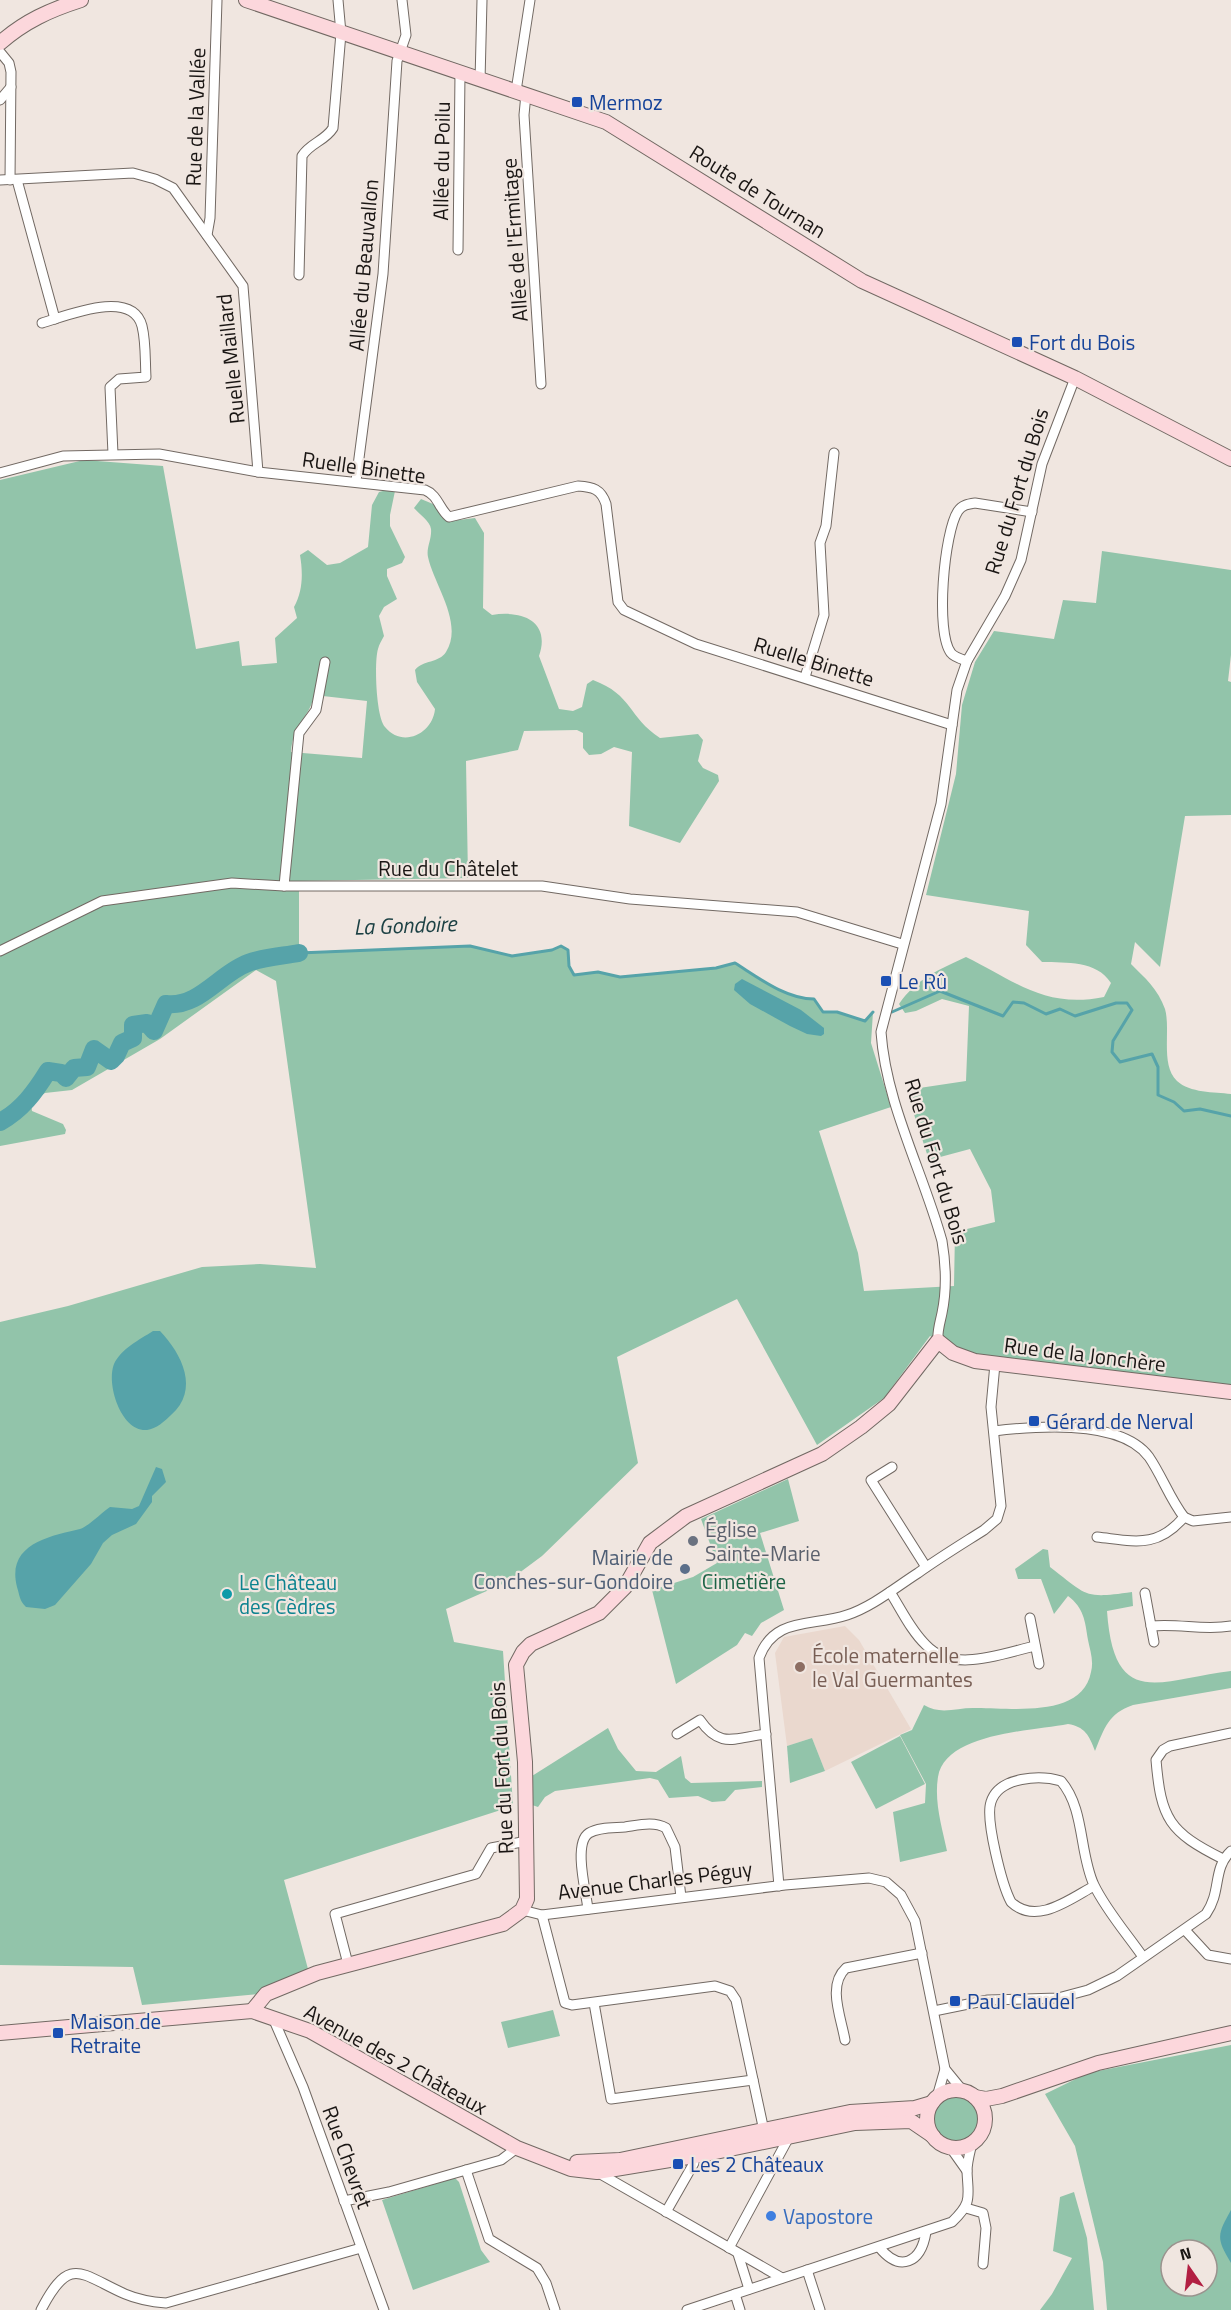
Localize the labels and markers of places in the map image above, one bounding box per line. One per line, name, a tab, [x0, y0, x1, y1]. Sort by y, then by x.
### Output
place label: Mermoz	[589, 86, 663, 118]
marker: Mermoz	[570, 95, 584, 109]
place label: Fort du Bois	[1029, 326, 1135, 358]
marker: Fort du Bois	[1010, 335, 1024, 349]
place label: Le Rû	[898, 965, 947, 997]
marker: Le Rû	[879, 974, 893, 988]
place label: Gérard de Nerval	[1046, 1405, 1194, 1437]
marker: Gérard de Nerval	[1027, 1414, 1041, 1428]
place label: Église Sainte-Marie	[705, 1513, 821, 1569]
marker: Église Sainte-Marie	[686, 1534, 700, 1548]
place label: Mairie de Conches-sur-Gondoire	[473, 1541, 673, 1597]
marker: Mairie de Conches-sur-Gondoire	[678, 1562, 692, 1576]
place label: Le Château des Cèdres	[239, 1566, 337, 1622]
marker: Le Château des Cèdres	[220, 1587, 234, 1601]
place label: École maternelle le Val Guermantes	[812, 1639, 973, 1695]
marker: École maternelle le Val Guermantes	[793, 1660, 807, 1674]
place label: Paul Claudel	[967, 1985, 1075, 2017]
marker: Paul Claudel	[948, 1994, 962, 2008]
place label: Maison de Retraite	[70, 2005, 161, 2061]
marker: Maison de Retraite	[51, 2026, 65, 2040]
place label: Les 2 Châteaux	[690, 2148, 824, 2180]
marker: Les 2 Châteaux	[671, 2157, 685, 2171]
place label: Vapostore	[783, 2200, 873, 2232]
marker: Vapostore	[764, 2209, 778, 2223]

